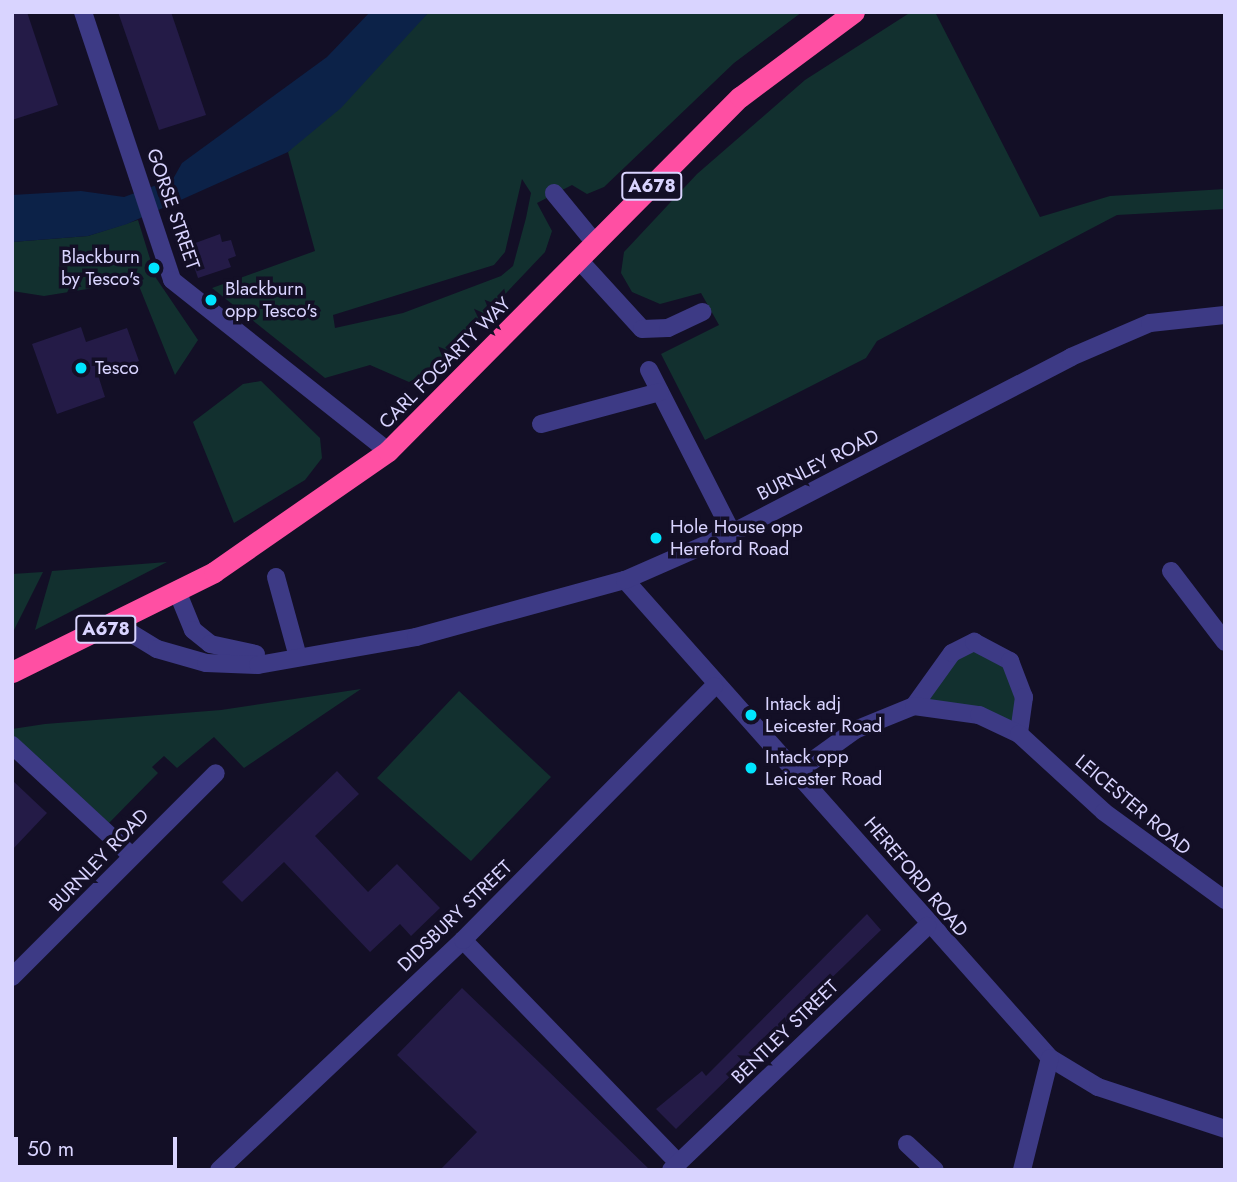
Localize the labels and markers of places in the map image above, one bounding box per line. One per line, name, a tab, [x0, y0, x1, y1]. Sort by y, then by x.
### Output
place label: Blackburn by Tesco's	[61, 246, 140, 290]
marker: Blackburn by Tesco's	[146, 260, 162, 276]
place label: Blackburn opp Tesco's	[225, 278, 317, 322]
marker: Blackburn opp Tesco's	[203, 292, 219, 308]
place label: Tesco	[95, 357, 139, 379]
marker: Tesco	[73, 360, 89, 376]
place label: Hole House opp Hereford Road	[670, 516, 803, 560]
marker: Hole House opp Hereford Road	[648, 530, 664, 546]
place label: Intack adj Leicester Road	[765, 693, 882, 737]
marker: Intack adj Leicester Road	[743, 707, 759, 723]
place label: Intack opp Leicester Road	[765, 746, 882, 790]
marker: Intack opp Leicester Road	[743, 760, 759, 776]

